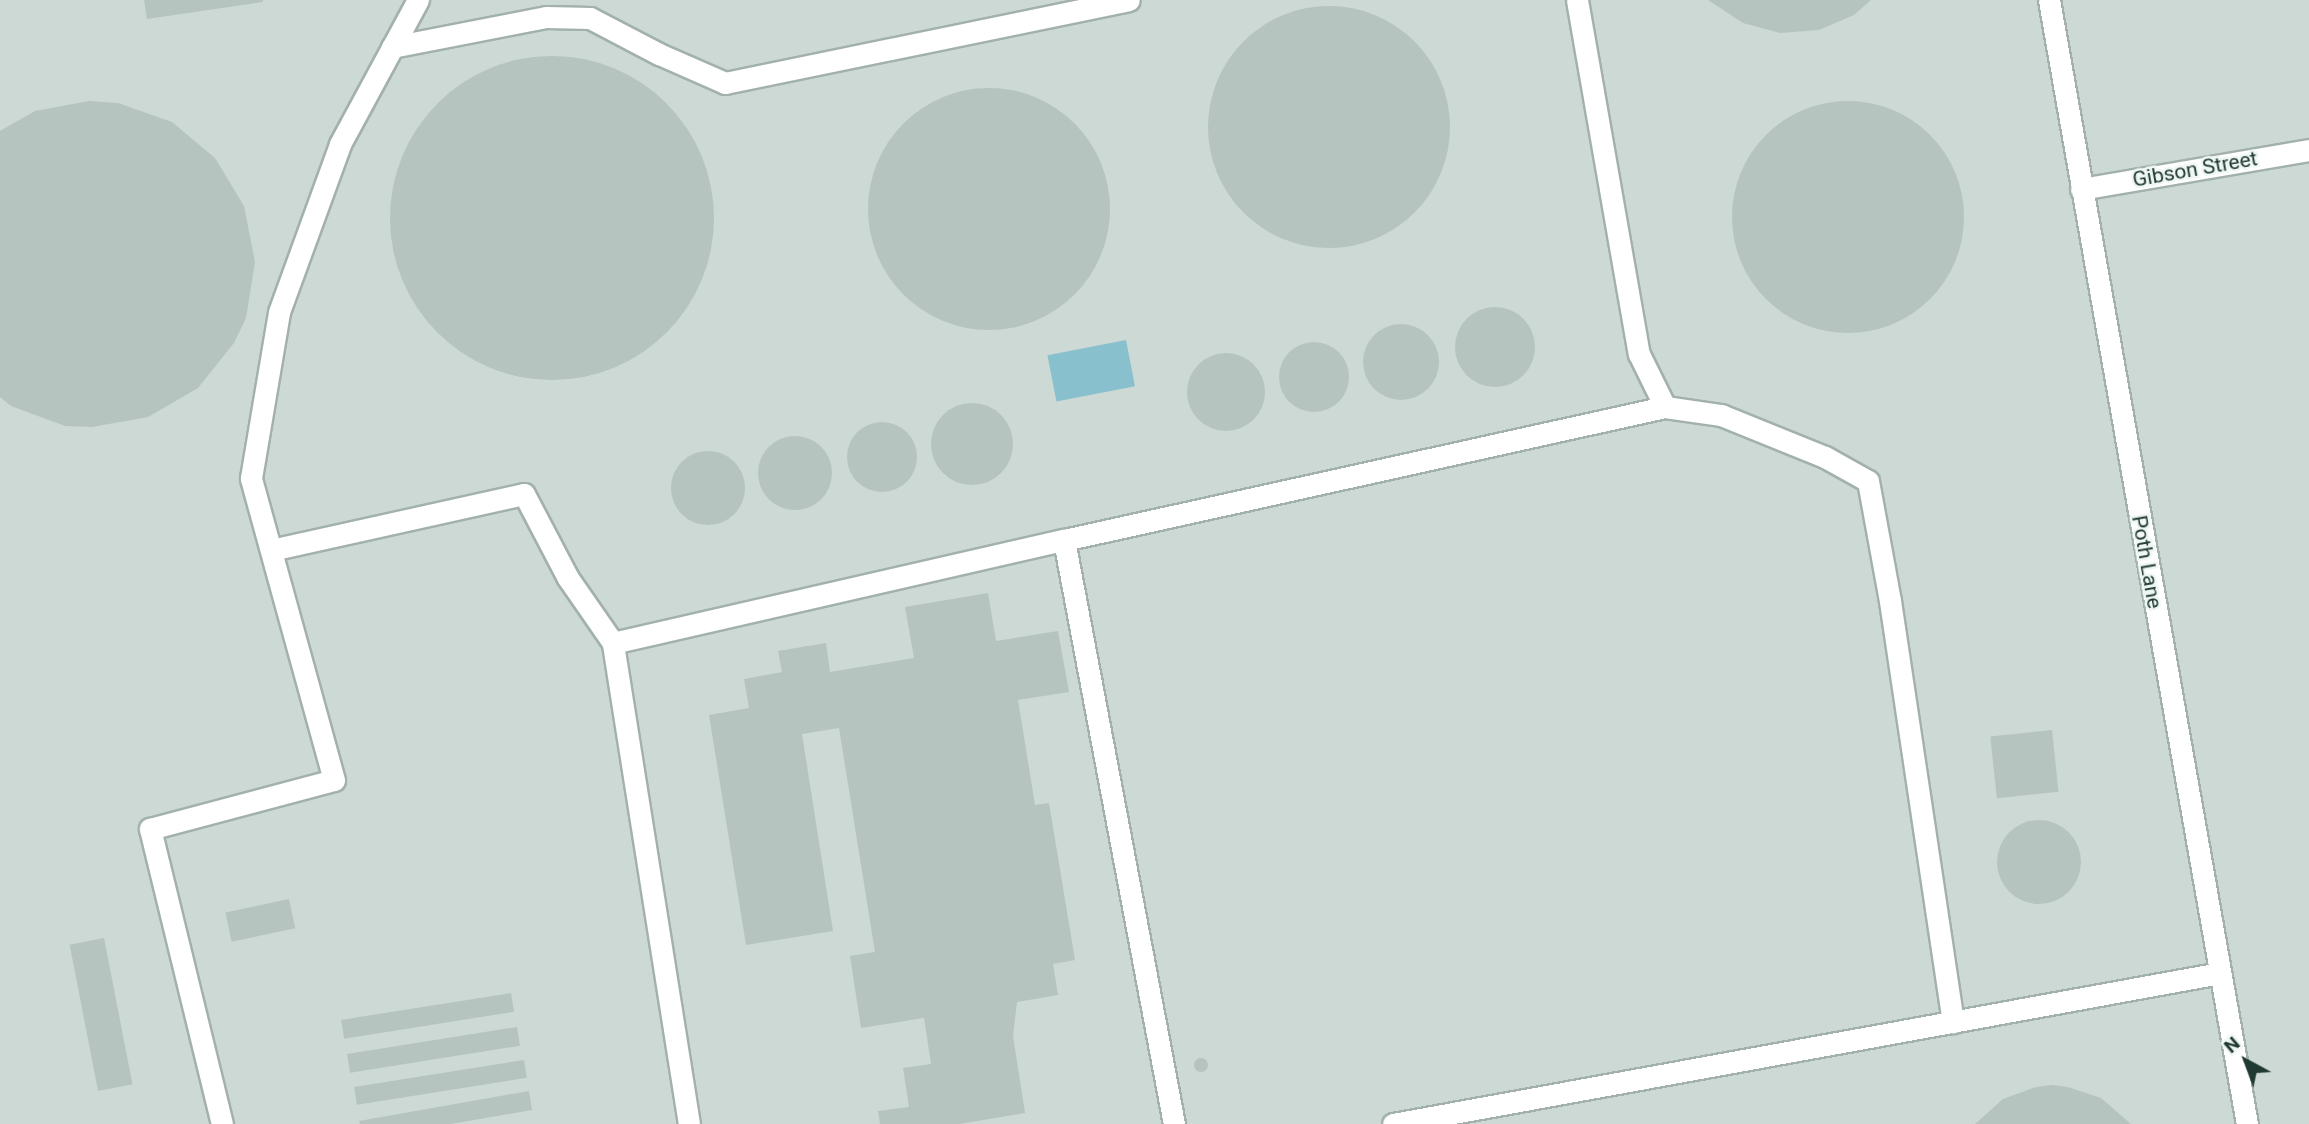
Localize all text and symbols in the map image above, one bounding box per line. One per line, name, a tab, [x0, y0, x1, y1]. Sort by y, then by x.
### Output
street label: Gibson Street	[2131, 146, 2259, 192]
street label: Poth Lane	[2126, 513, 2168, 611]
north arrow	[2211, 1026, 2281, 1096]
text: N	[2219, 1032, 2244, 1058]

